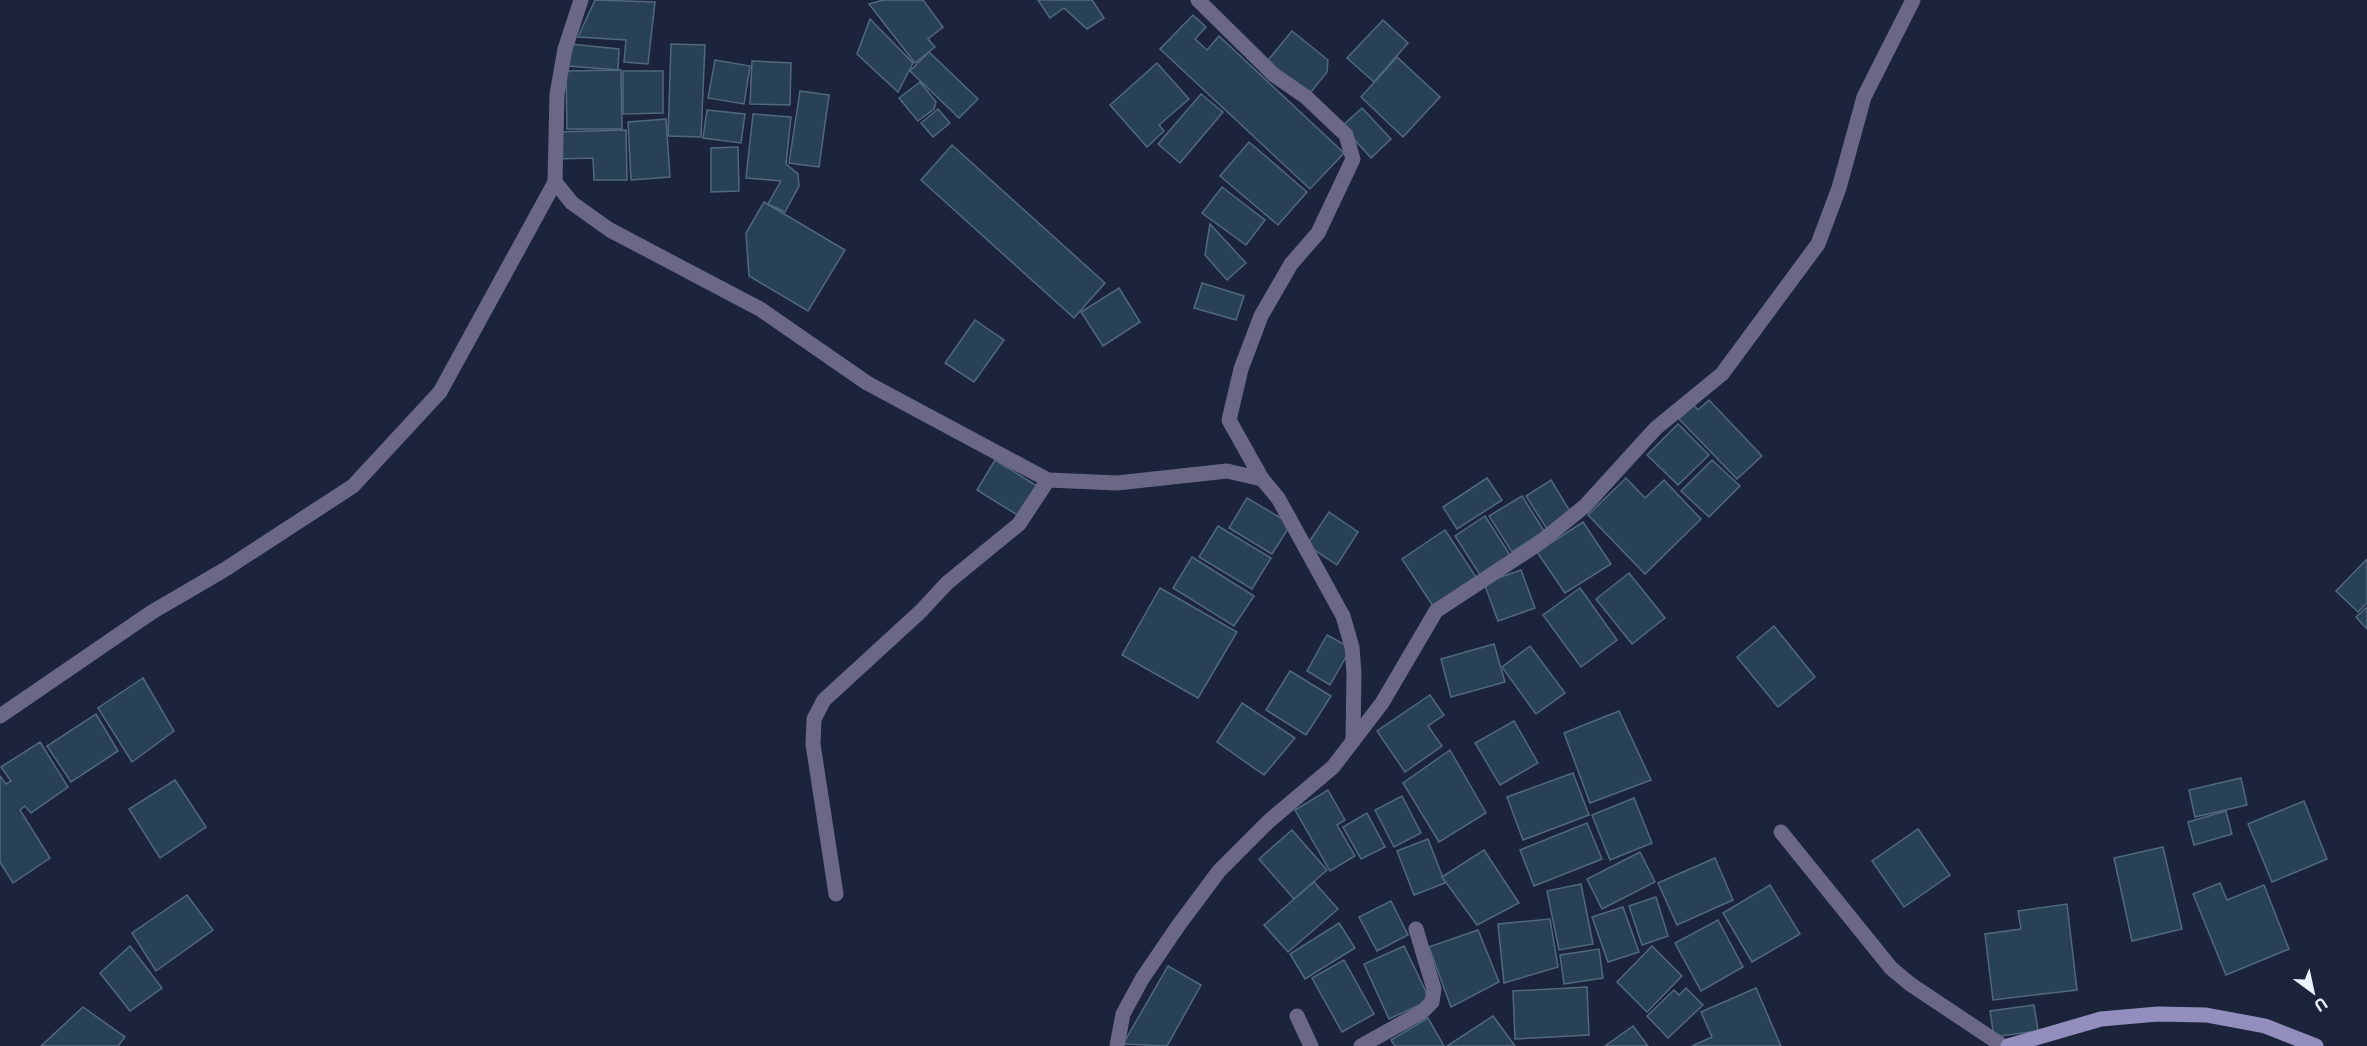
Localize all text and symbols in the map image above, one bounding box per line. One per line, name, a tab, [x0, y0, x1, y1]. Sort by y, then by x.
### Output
north arrow	[2283, 962, 2343, 1022]
text: U	[2311, 993, 2331, 1015]

